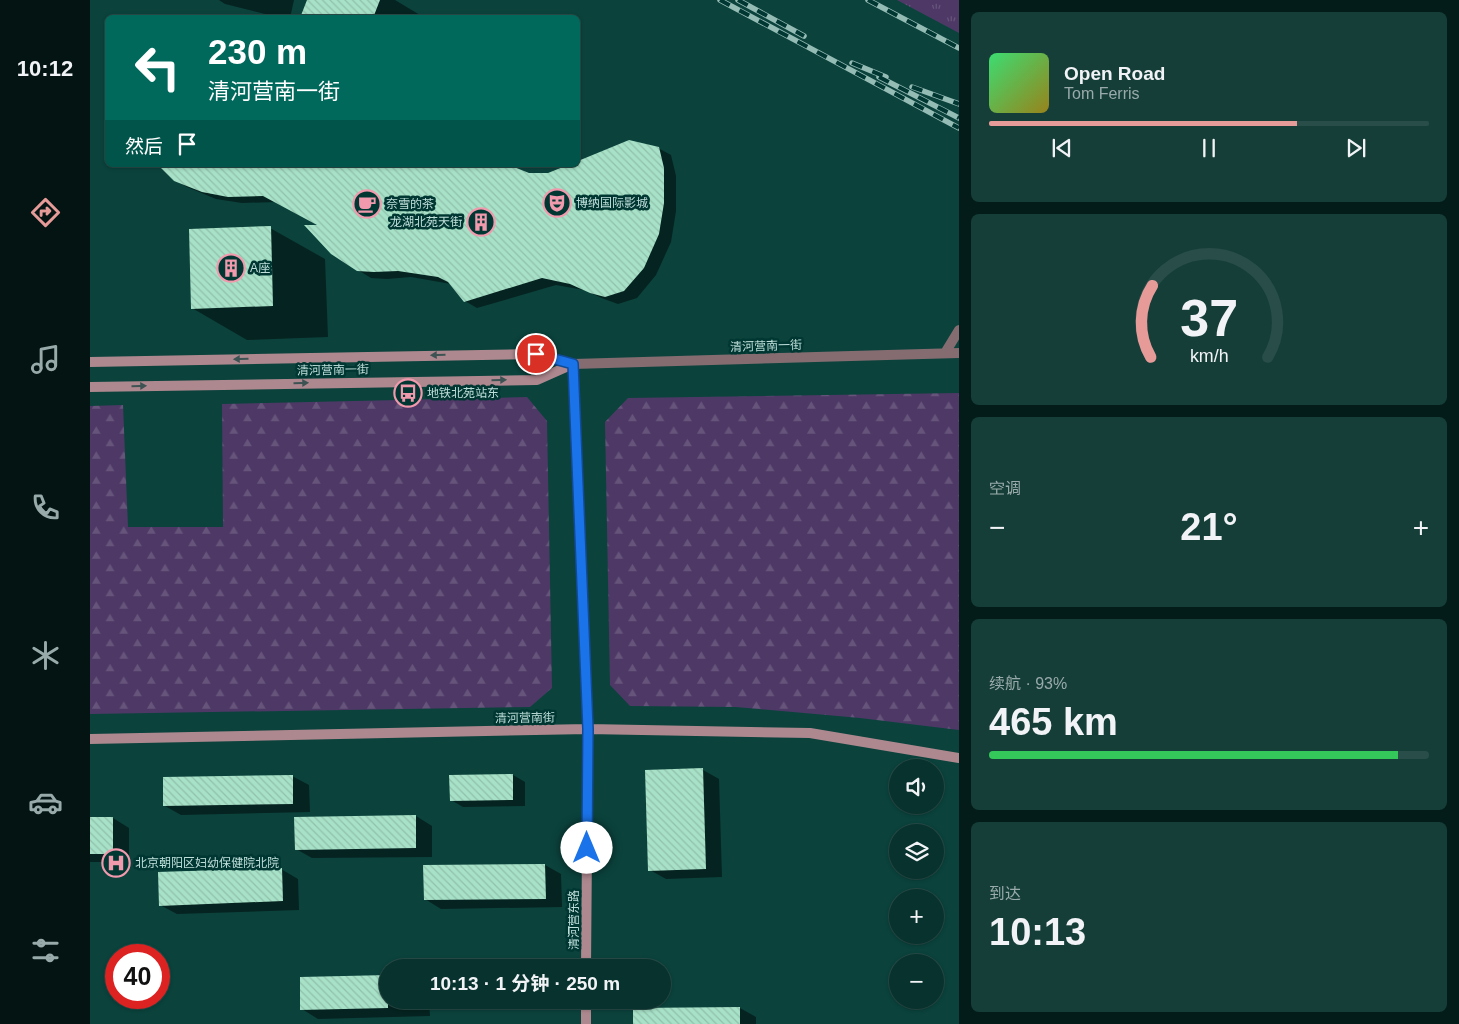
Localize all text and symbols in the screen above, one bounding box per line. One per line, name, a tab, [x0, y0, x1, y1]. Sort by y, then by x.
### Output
text: 230 m	[208, 32, 307, 71]
icon: left	[125, 35, 190, 100]
text: 10:12	[17, 56, 73, 81]
text: Open Road	[1064, 63, 1165, 84]
text: 清河营南一街	[208, 79, 340, 104]
text: Tom Ferris	[1064, 85, 1140, 102]
icon: arrive	[173, 130, 201, 158]
icon: previous	[1048, 134, 1076, 162]
icon: pause	[1195, 134, 1223, 162]
icon: next	[1342, 134, 1370, 162]
text: 然后	[125, 136, 163, 157]
theatre icon: 博纳国际影城	[542, 188, 572, 218]
cafe icon: 奈雪的茶	[352, 189, 382, 219]
icon: directions	[28, 195, 63, 230]
place label: 博纳国际影城	[576, 196, 648, 210]
place label: 奈雪的茶	[386, 197, 434, 211]
building icon: 龙湖北苑天街	[466, 207, 496, 237]
place label: 龙湖北苑天街	[390, 215, 462, 229]
building icon: A座	[216, 253, 246, 283]
place label: A座	[250, 261, 270, 275]
text: 37	[1180, 289, 1238, 347]
pin	[515, 333, 557, 375]
street label: 清河营南一街	[730, 338, 802, 354]
icon: arrive	[522, 340, 550, 368]
icon: music	[28, 342, 63, 377]
text: km/h	[1190, 346, 1228, 366]
one-way arrow	[430, 352, 446, 360]
one-way arrow	[232, 355, 248, 363]
street label: 清河营南一街	[297, 362, 369, 378]
one-way arrow	[491, 376, 507, 384]
bus stop icon: 地铁北苑站东	[393, 378, 423, 408]
one-way arrow	[293, 379, 309, 387]
one-way arrow	[131, 382, 147, 390]
place label: 地铁北苑站东	[427, 386, 499, 400]
text: 空调	[989, 480, 1021, 497]
icon: phone	[28, 490, 63, 525]
text: 21°	[1180, 506, 1238, 548]
text: −	[989, 512, 1005, 543]
text: +	[1413, 512, 1429, 543]
icon: climate	[28, 638, 63, 673]
text: 续航 · 93%	[989, 675, 1067, 692]
text: 465 km	[989, 701, 1118, 743]
street label: 清河营南街	[495, 710, 555, 726]
map controls	[889, 759, 944, 1009]
button: sound	[889, 759, 944, 814]
icon: car	[28, 785, 63, 820]
position arrow	[560, 821, 612, 873]
button: layers	[889, 824, 944, 879]
hospital icon: 北京朝阳区妇幼保健院北院	[101, 848, 131, 878]
place label: 北京朝阳区妇幼保健院北院	[135, 856, 279, 870]
text: 到达	[989, 885, 1021, 902]
button: +	[889, 889, 944, 944]
street label: 清河营东路	[567, 890, 581, 950]
text: 10:13	[989, 911, 1086, 953]
icon: filters	[28, 933, 63, 968]
speed limit sign: 40	[105, 944, 170, 1009]
button: −	[889, 954, 944, 1009]
text: 10:13 · 1 分钟 · 250 m	[430, 973, 620, 994]

